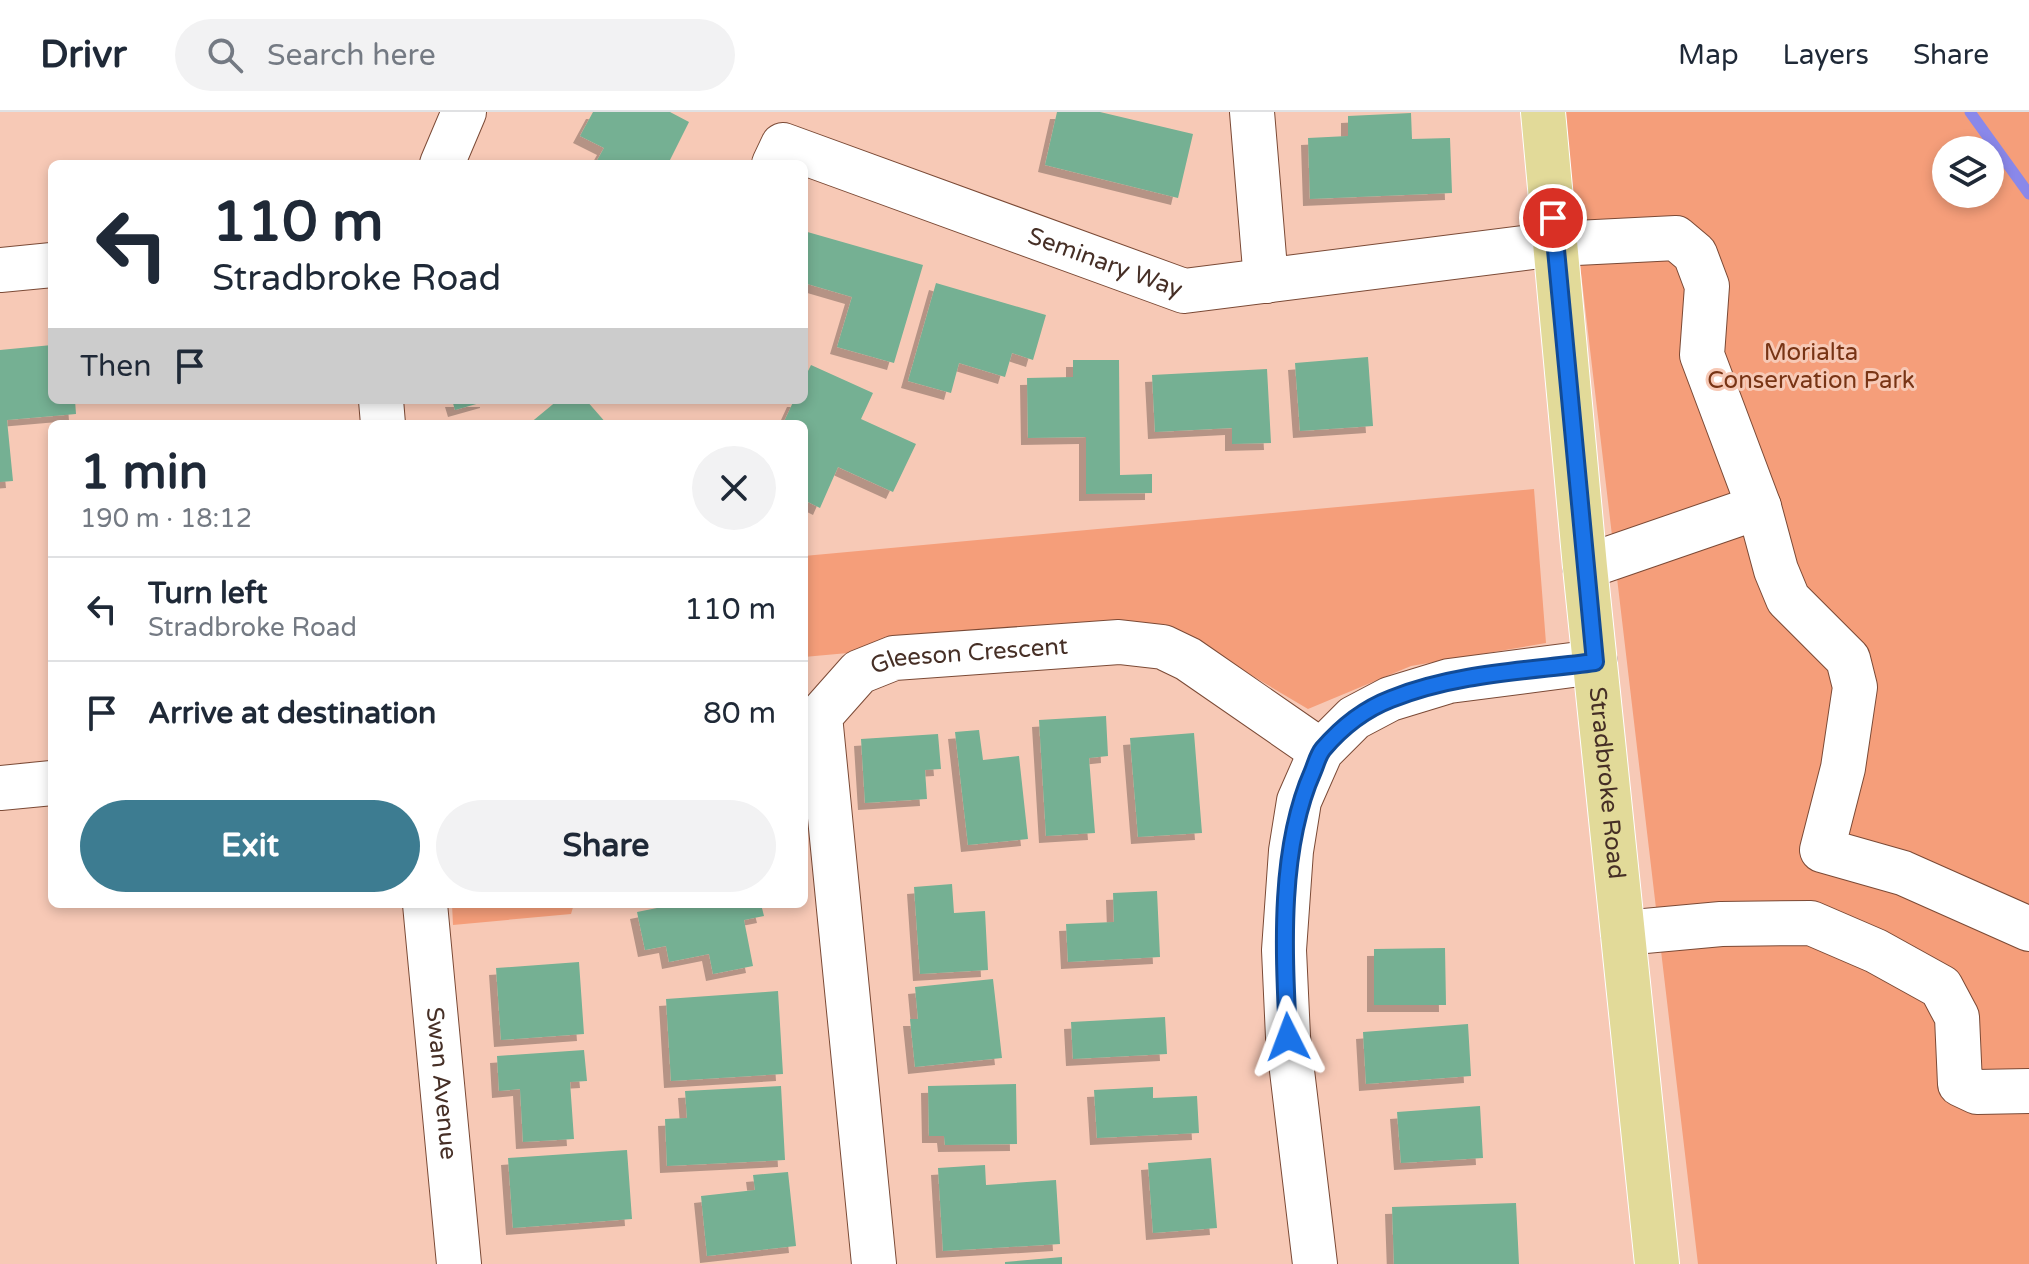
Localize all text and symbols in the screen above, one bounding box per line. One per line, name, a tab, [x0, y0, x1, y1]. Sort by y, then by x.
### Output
search box	[175, 19, 735, 91]
text: Drivr	[40, 32, 127, 78]
icon: search	[203, 33, 247, 77]
text: Search here	[267, 37, 436, 74]
text: Map	[1678, 38, 1739, 72]
text: Layers	[1783, 38, 1869, 72]
text: Share	[1913, 38, 1989, 72]
map controls	[1932, 136, 2004, 208]
button: layers	[1932, 136, 2004, 208]
pin	[1519, 184, 1587, 252]
text: 110 m	[212, 189, 383, 256]
icon: left	[80, 192, 184, 296]
icon: arrive	[1531, 196, 1575, 240]
street label: Seminary Way	[1024, 221, 1186, 304]
text: Stradbroke Road	[212, 257, 501, 300]
park label: Morialta Conservation Park	[1707, 338, 1915, 395]
icon: arrive	[168, 344, 212, 388]
text: Then	[80, 348, 152, 385]
text: 1 min	[80, 444, 208, 502]
button: close	[692, 446, 776, 530]
text: 190 m · 18:12	[80, 503, 252, 534]
text: Turn left	[148, 575, 267, 612]
icon: left	[80, 587, 124, 631]
text: 110 m	[684, 591, 776, 628]
text: Stradbroke Road	[148, 612, 357, 643]
street label: Gleeson Crescent	[866, 632, 1069, 681]
street label: Stradbroke Road	[1582, 686, 1631, 880]
icon: arrive	[80, 691, 124, 735]
text: Arrive at destination	[148, 695, 436, 732]
text: 80 m	[703, 695, 776, 732]
button: Exit	[80, 800, 420, 892]
button: Share	[436, 800, 776, 892]
position arrow	[1246, 995, 1330, 1079]
street label: Swan Avenue	[420, 1006, 463, 1161]

